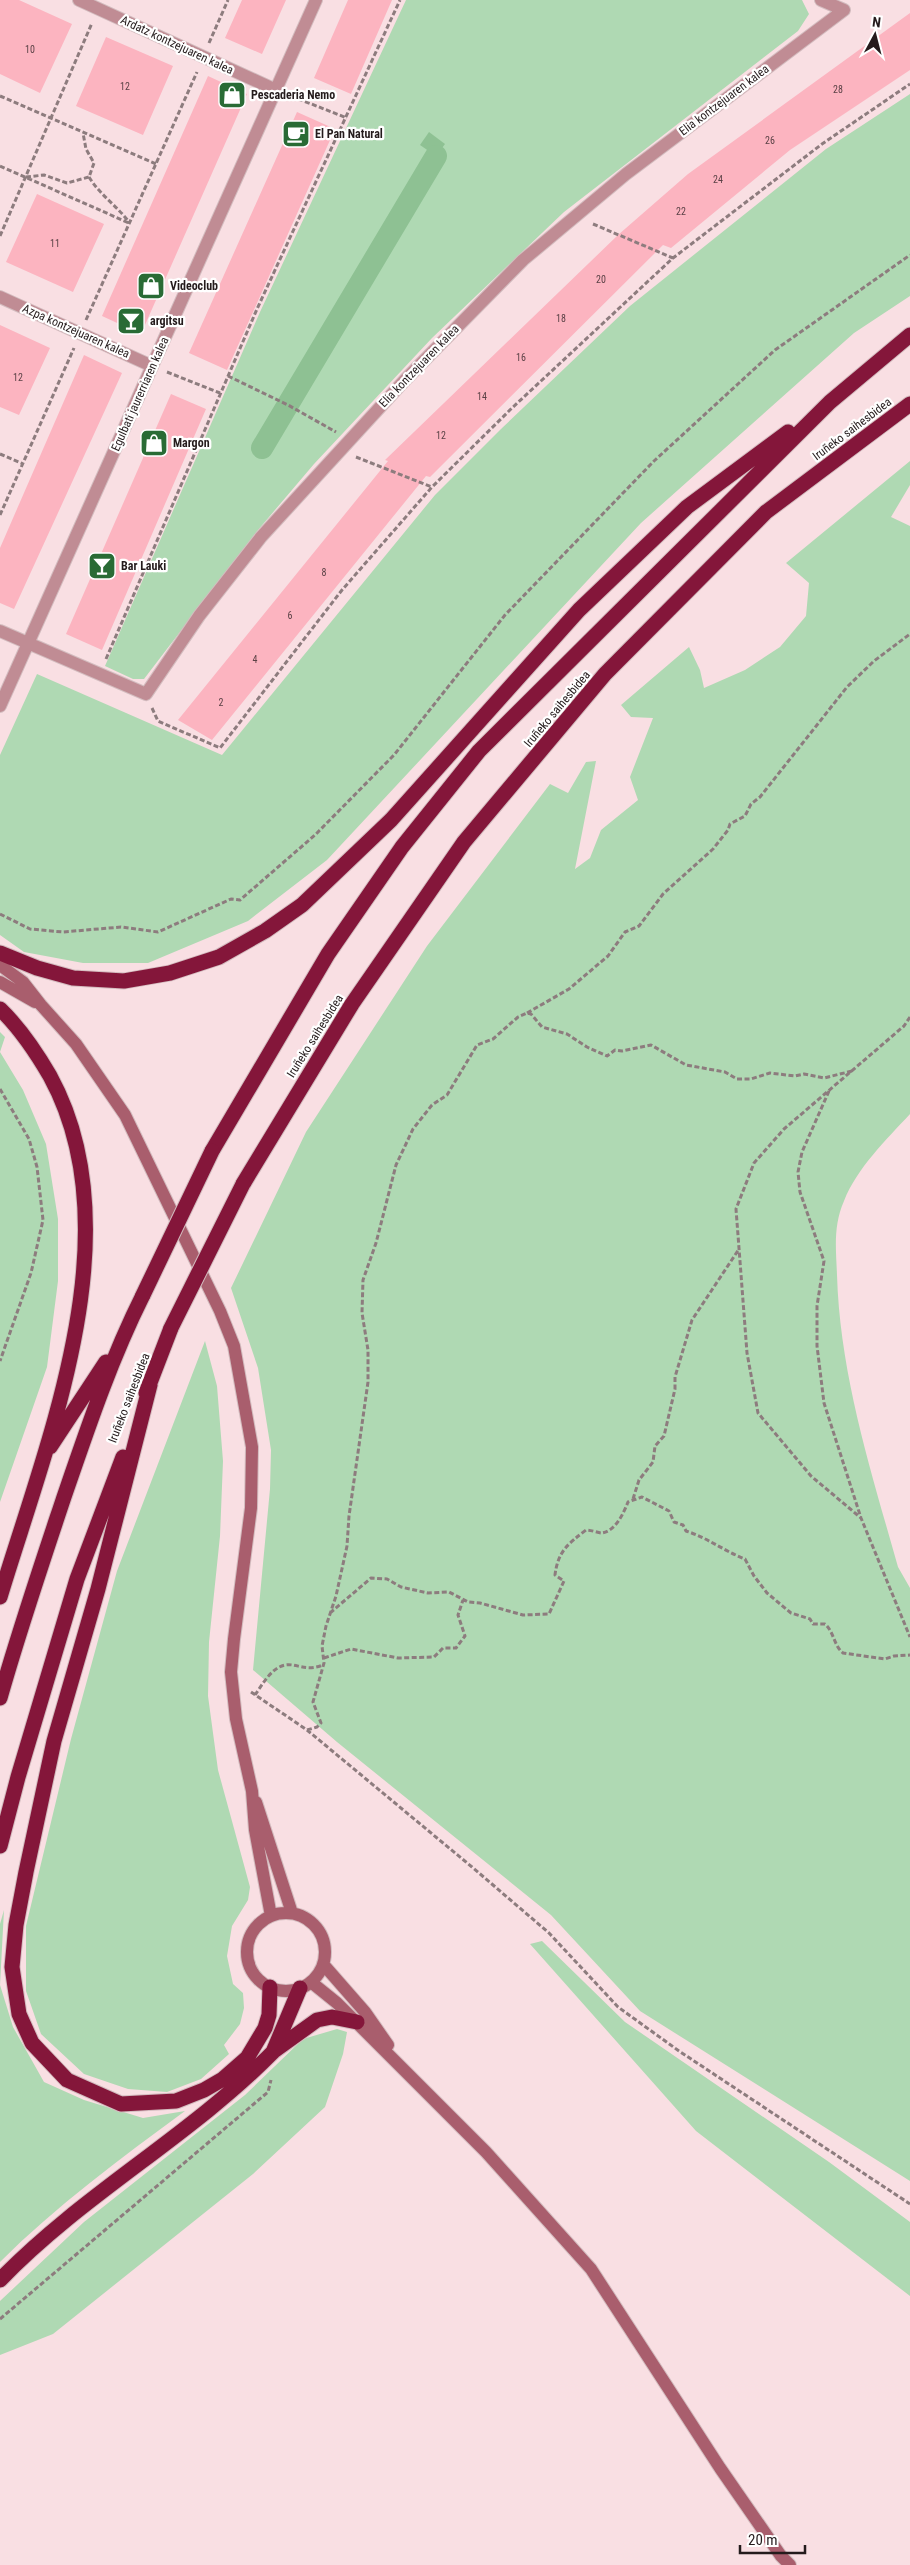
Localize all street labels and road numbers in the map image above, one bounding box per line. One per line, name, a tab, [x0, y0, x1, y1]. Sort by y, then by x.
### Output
street label: Ardatz kontzejuaren kalea	[118, 13, 236, 77]
street label: Elia kontzejuaren kalea	[676, 62, 772, 138]
street label: Azpa kontzejuaren kalea	[20, 301, 132, 361]
street label: Elia kontzejuaren kalea	[376, 322, 462, 410]
street label: Egulbati jaurerriaren kalea	[109, 335, 172, 453]
street label: Iruñeko saihesbidea	[810, 395, 894, 463]
street label: Iruñeko saihesbidea	[521, 668, 593, 750]
street label: Iruñeko saihesbidea	[284, 992, 346, 1080]
street label: Iruñeko saihesbidea	[105, 1351, 153, 1445]

